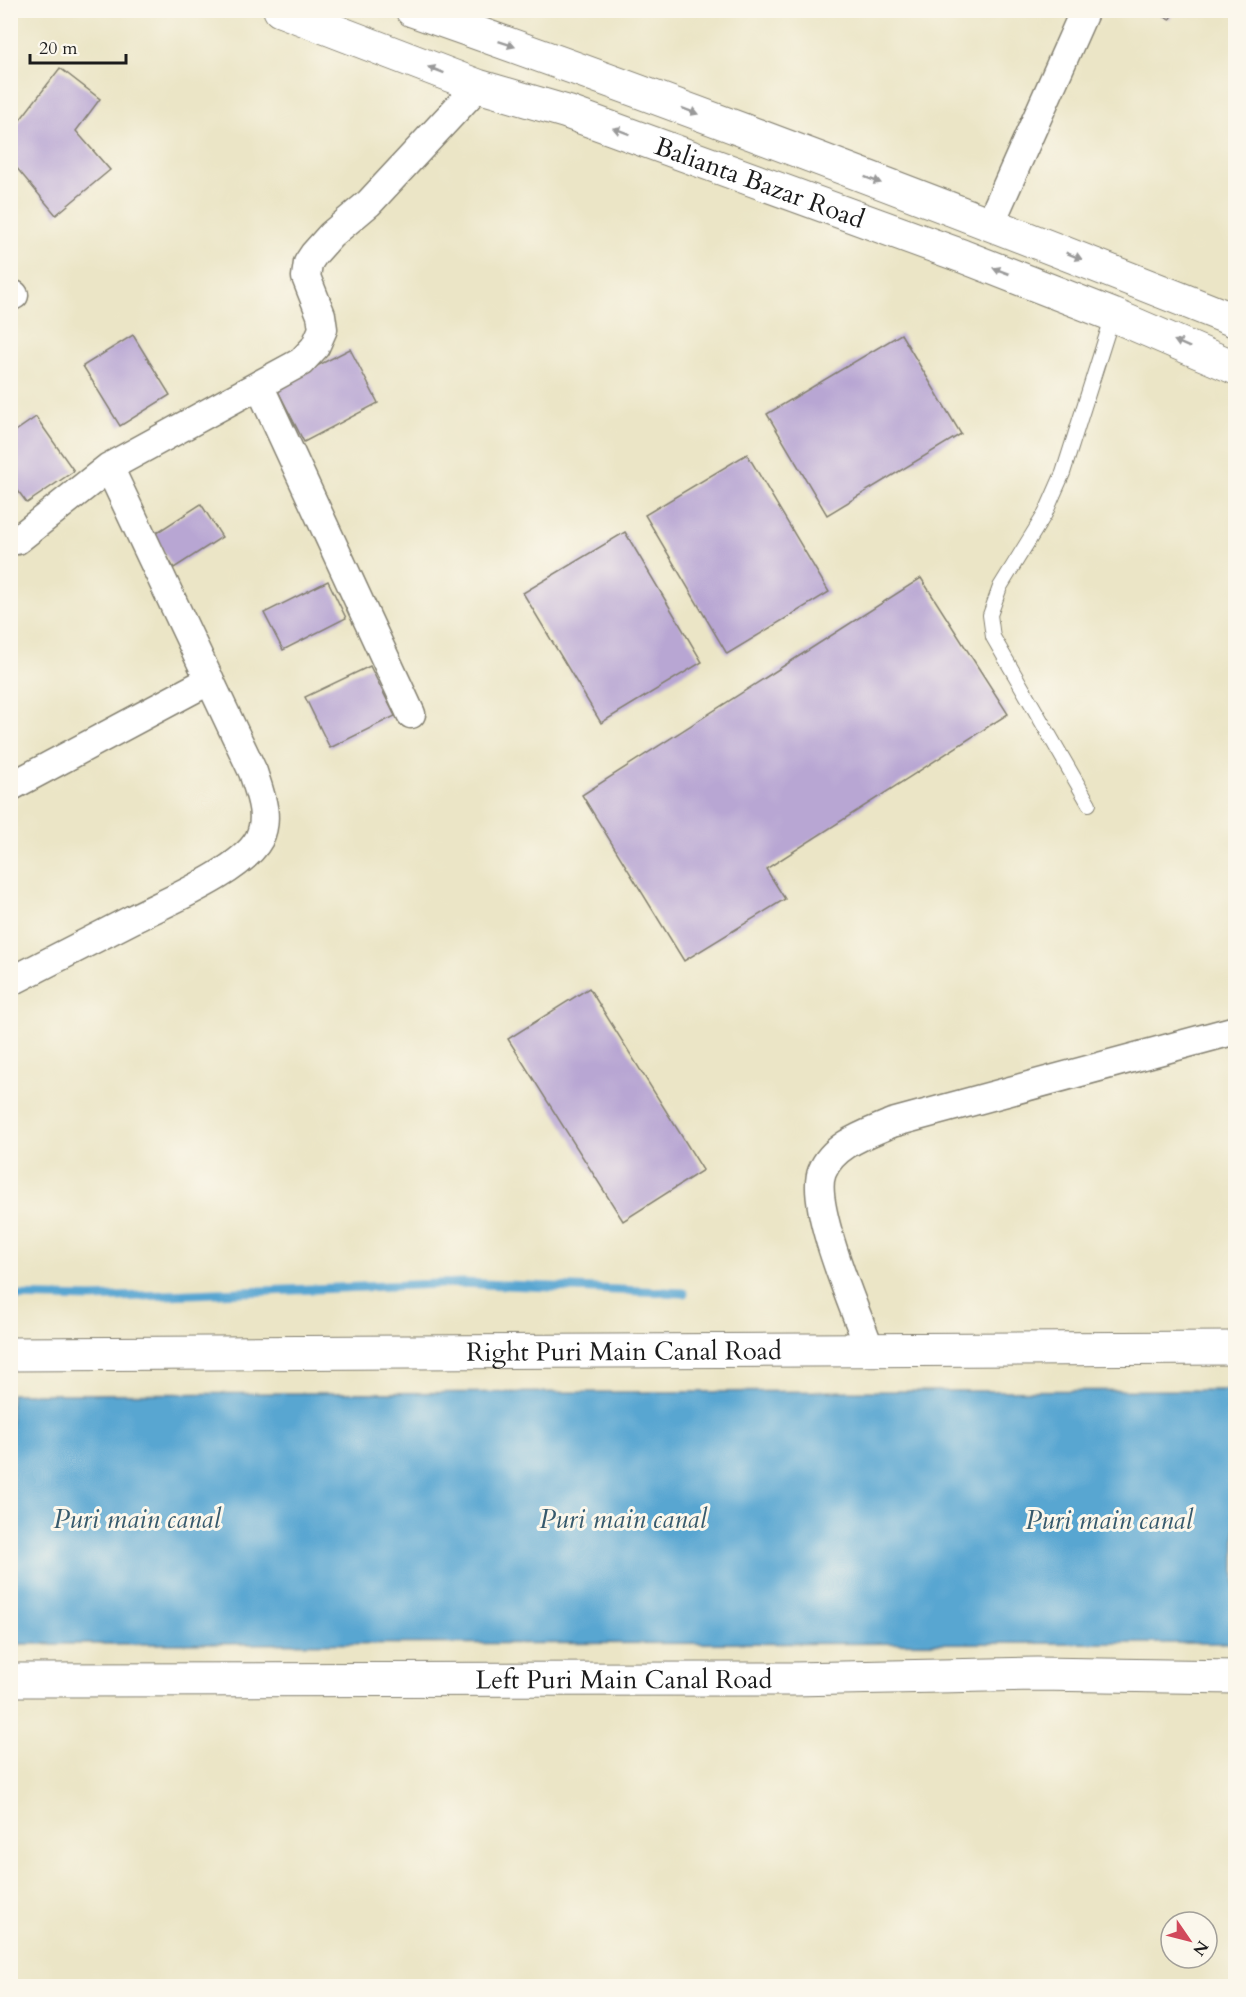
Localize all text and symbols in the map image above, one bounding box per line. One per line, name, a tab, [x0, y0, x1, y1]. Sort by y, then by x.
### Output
scale bar	[30, 27, 126, 65]
text: 20 m	[39, 36, 78, 61]
one-way arrow	[498, 39, 516, 49]
one-way arrow	[427, 65, 445, 74]
one-way arrow	[681, 107, 699, 116]
one-way arrow	[612, 126, 630, 136]
street label: Balianta Bazar Road	[650, 128, 869, 237]
one-way arrow	[864, 175, 882, 185]
one-way arrow	[1066, 252, 1084, 262]
one-way arrow	[992, 266, 1010, 275]
one-way arrow	[1173, 339, 1191, 349]
street label: Right Puri Main Canal Road	[466, 1333, 782, 1370]
water label: Puri main canal	[53, 1501, 221, 1538]
water label: Puri main canal	[539, 1501, 707, 1538]
water label: Puri main canal	[1025, 1502, 1193, 1539]
street label: Left Puri Main Canal Road	[476, 1662, 773, 1697]
north arrow	[1159, 1910, 1219, 1970]
text: N	[1187, 1936, 1213, 1960]

